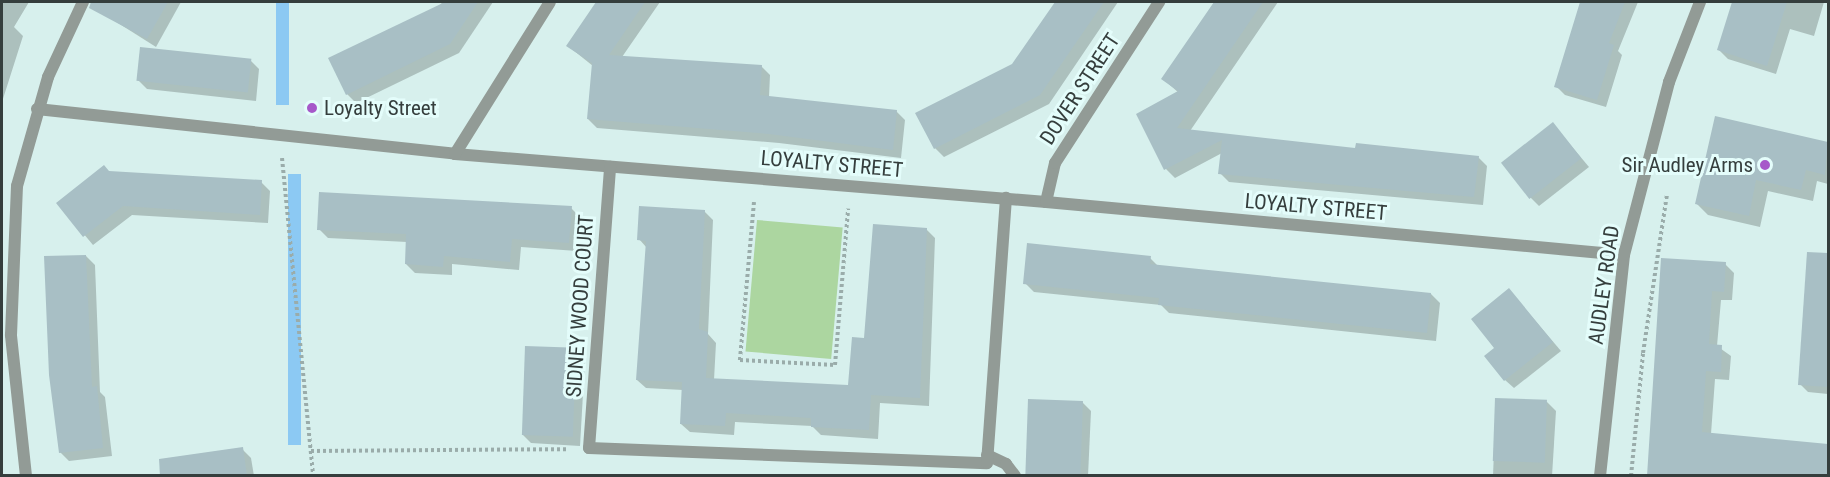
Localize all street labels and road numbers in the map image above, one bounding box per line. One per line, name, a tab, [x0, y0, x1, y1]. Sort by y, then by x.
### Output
street label: DOVER STREET	[1035, 29, 1125, 149]
street label: LOYALTY STREET	[760, 145, 904, 183]
street label: LOYALTY STREET	[1244, 188, 1388, 226]
street label: SIDNEY WOOD COURT	[561, 214, 599, 398]
street label: AUDLEY ROAD	[1583, 224, 1625, 346]

